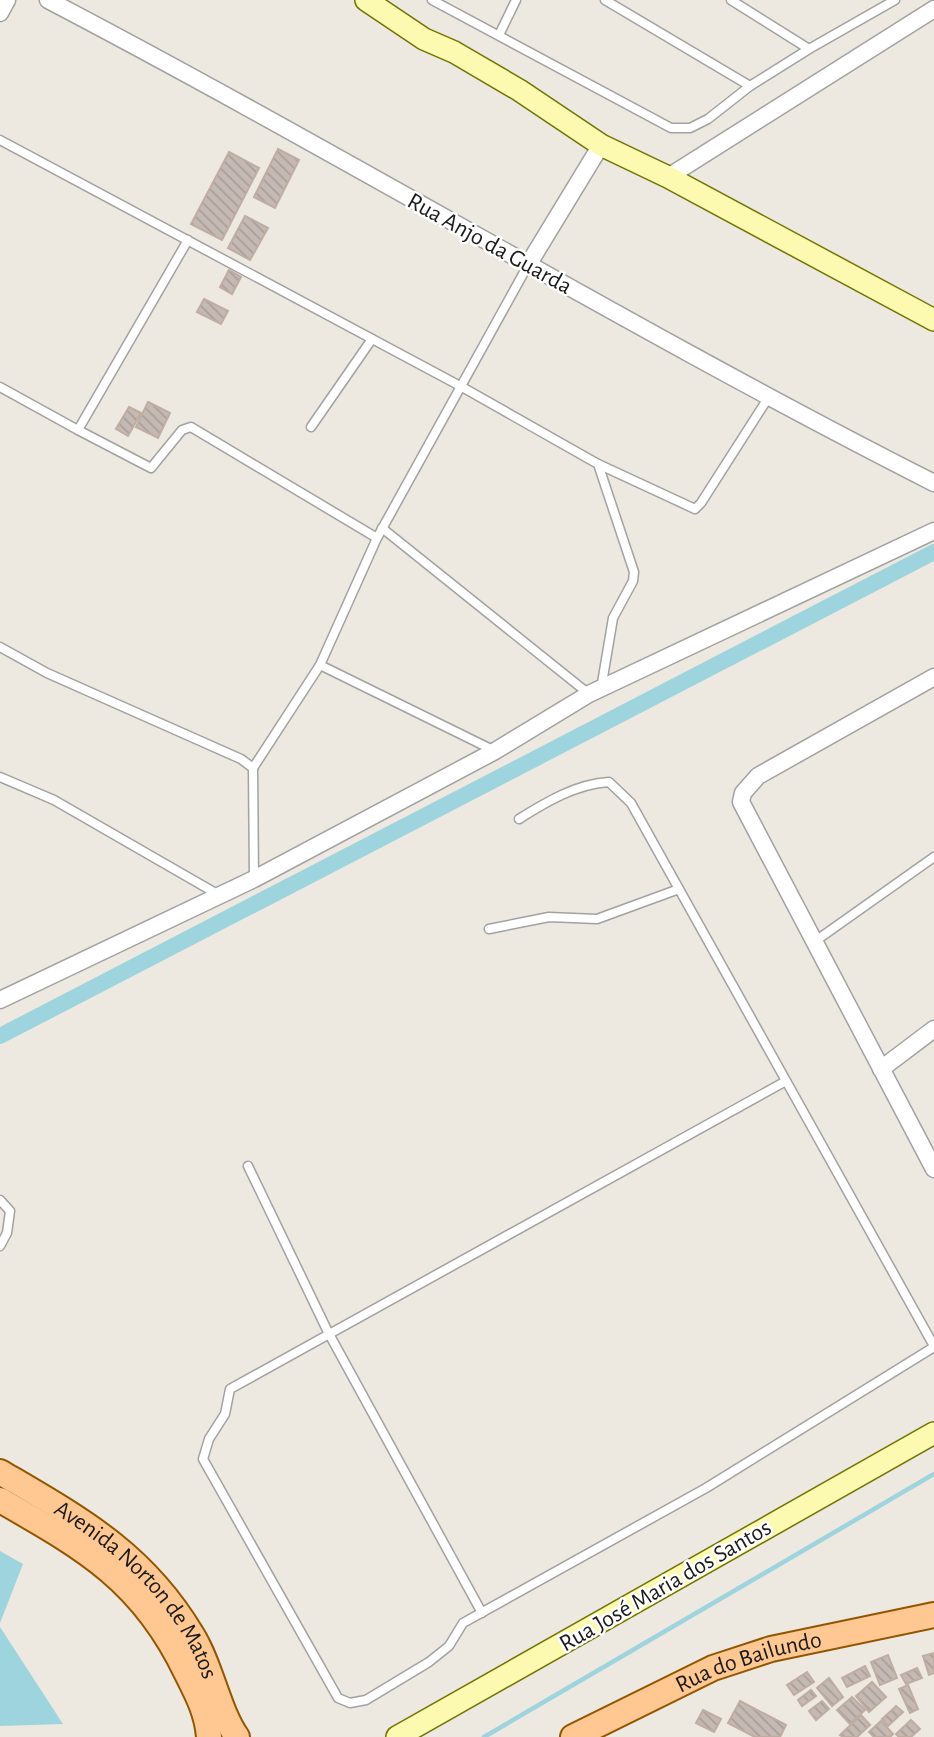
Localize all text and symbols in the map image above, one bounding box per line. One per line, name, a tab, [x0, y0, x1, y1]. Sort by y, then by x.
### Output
street label: Rua Anjo da Guarda	[403, 189, 576, 299]
street label: Avenida Norton de Matos	[50, 1496, 221, 1682]
street label: Rua José Maria dos Santos	[556, 1515, 775, 1656]
street label: Rua do Bailundo	[672, 1628, 824, 1698]

